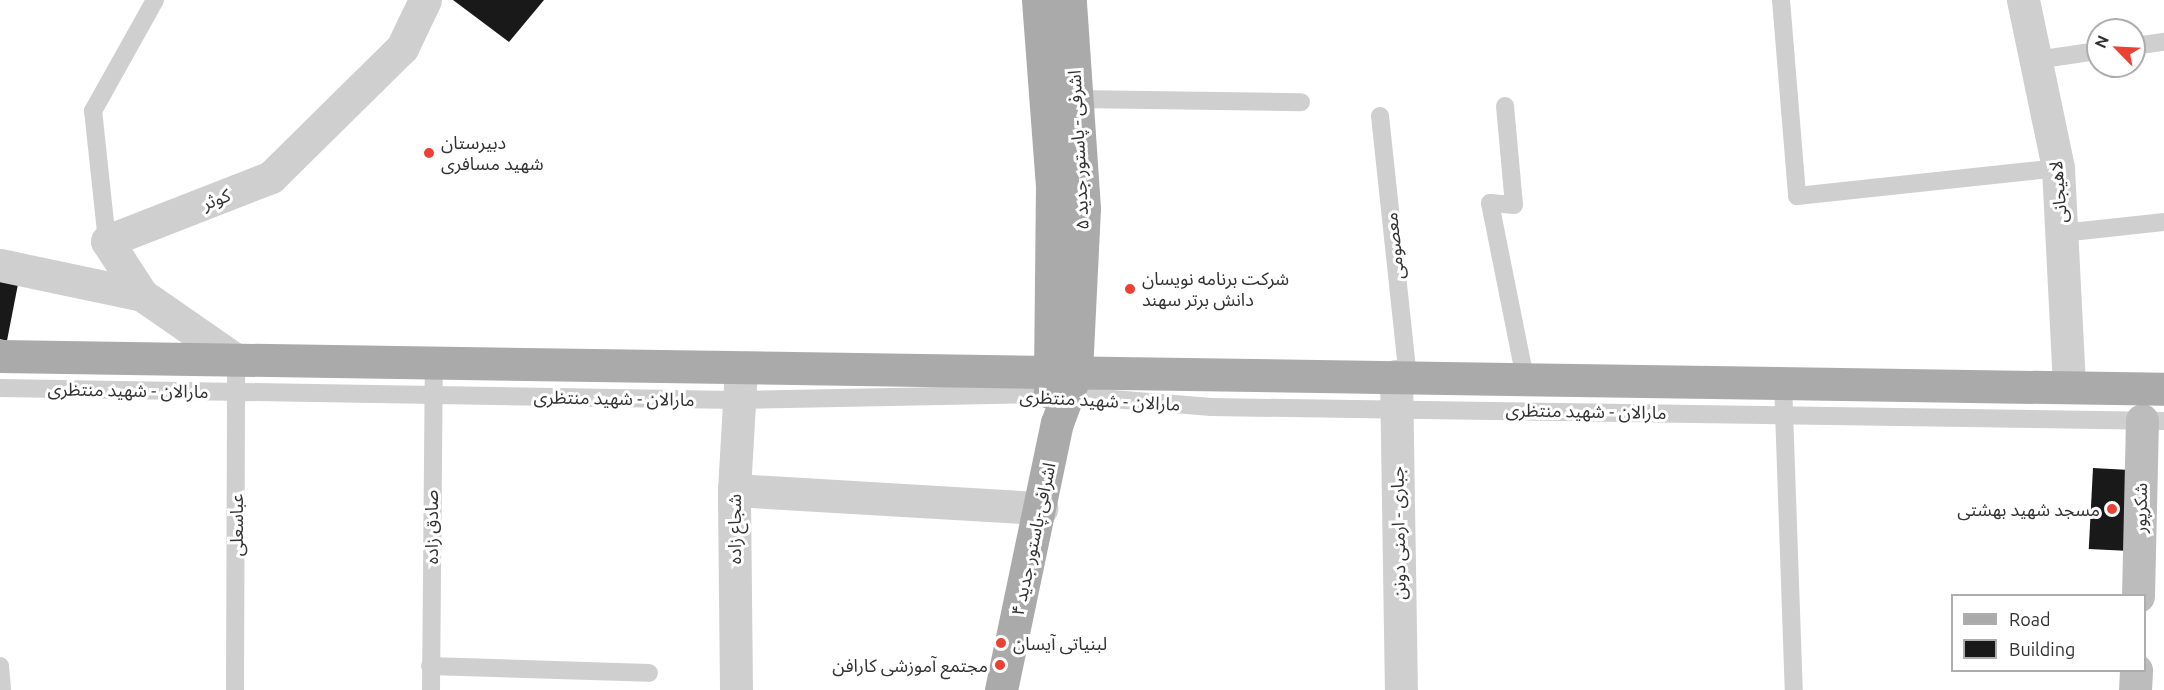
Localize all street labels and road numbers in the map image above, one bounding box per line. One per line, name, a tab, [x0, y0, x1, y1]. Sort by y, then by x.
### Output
street label: اشرفی - پاستور جدید ۵	[1063, 70, 1093, 230]
street label: لاهیجانی	[2045, 160, 2071, 224]
street label: کوثر	[199, 184, 233, 214]
street label: معصومی	[1380, 212, 1408, 280]
street label: مارالان - شهید منتظری	[47, 378, 209, 402]
street label: مارالان - شهید منتظری	[1019, 385, 1181, 415]
street label: مارالان - شهید منتظری	[533, 386, 695, 410]
street label: مارالان - شهید منتظری	[1505, 399, 1667, 423]
street label: اشرافی-پاستور جدید ۴	[1006, 460, 1060, 618]
street label: جباری - ارمنی دونن	[1386, 466, 1410, 600]
street label: شکرپور	[2129, 483, 2151, 533]
street label: صادق زاده	[420, 490, 442, 564]
street label: عباسعلی	[225, 494, 247, 556]
street label: شجاع زاده	[723, 494, 745, 564]

